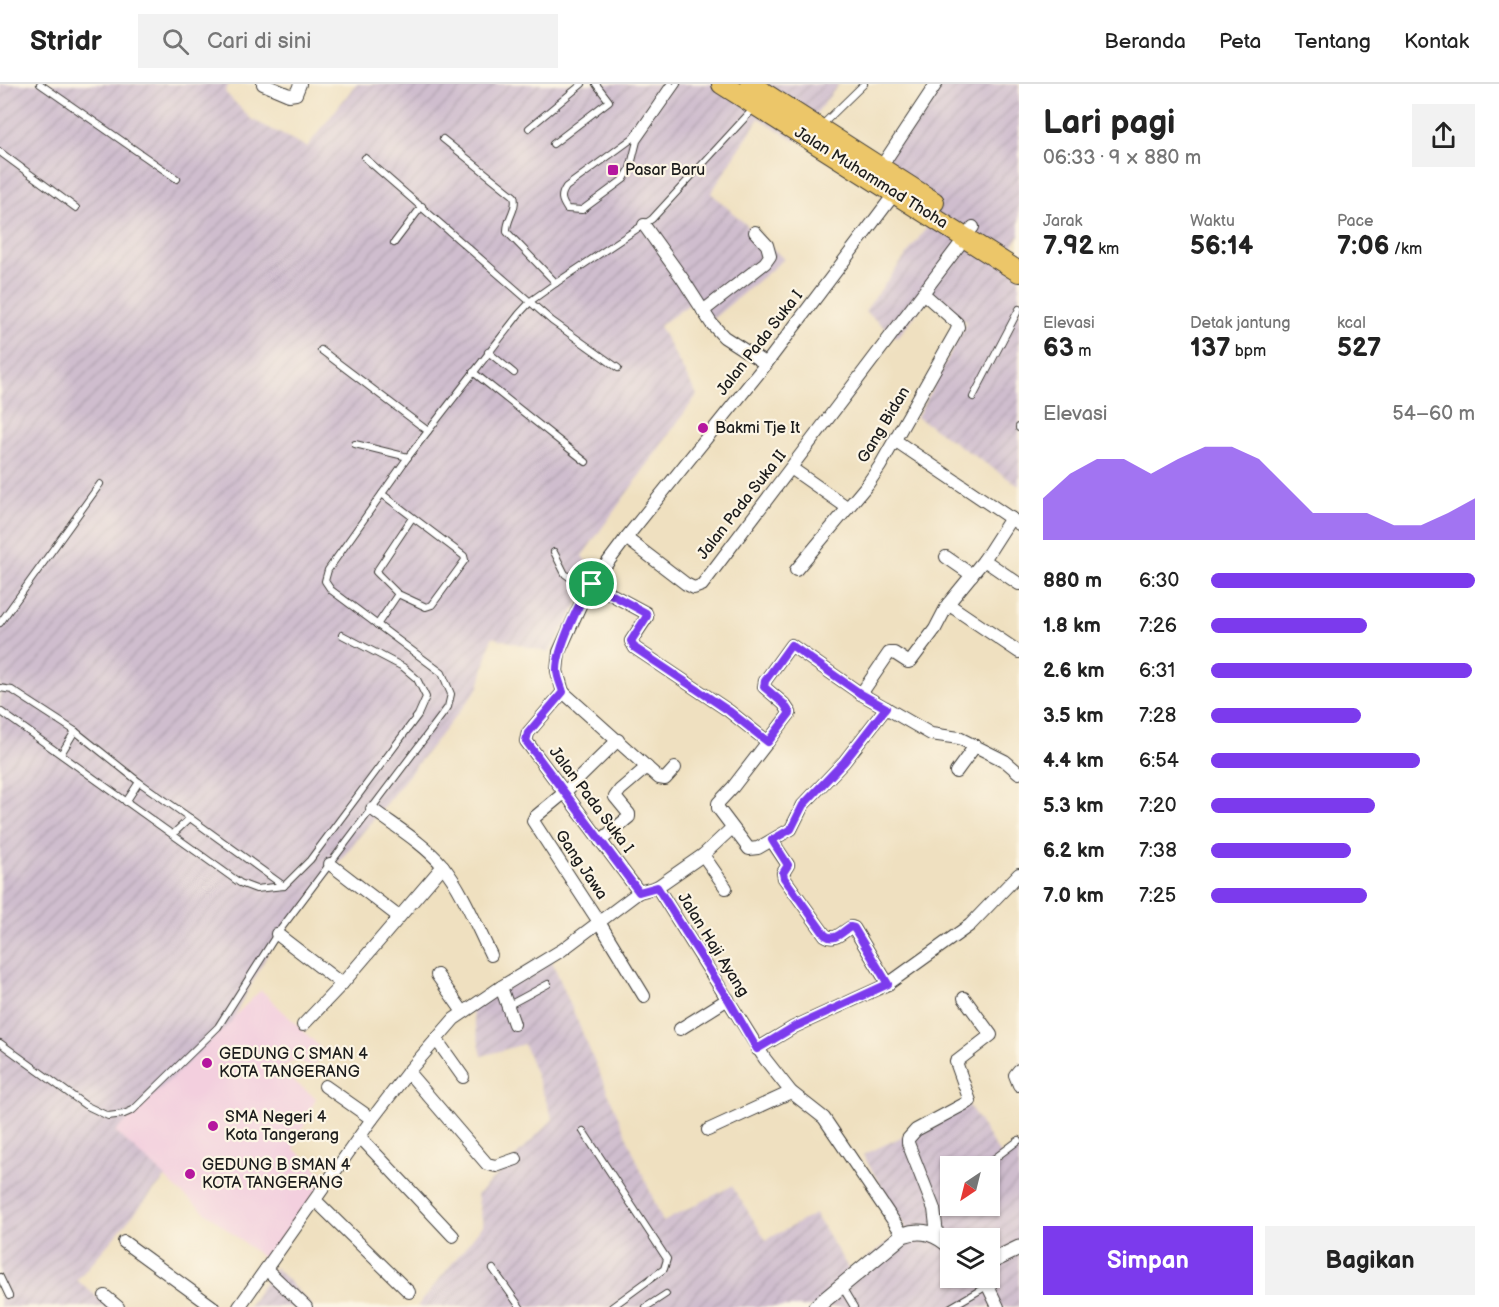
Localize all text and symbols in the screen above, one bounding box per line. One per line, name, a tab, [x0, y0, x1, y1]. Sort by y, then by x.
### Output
search box	[138, 14, 558, 68]
text: Stridr	[30, 25, 102, 58]
icon: search	[159, 25, 192, 58]
text: Cari di sini	[207, 28, 311, 55]
text: Beranda	[1104, 29, 1186, 54]
text: Peta	[1219, 29, 1262, 54]
text: Tentang	[1295, 29, 1371, 54]
text: Kontak	[1404, 29, 1469, 54]
text: Lari pagi	[1043, 103, 1175, 143]
button: share	[1412, 104, 1475, 167]
street label: Jalan Muhammad Thoha	[791, 123, 951, 233]
text: 06:33 · 9 × 880 m	[1043, 146, 1201, 170]
place label: Pasar Baru	[625, 161, 705, 180]
marker: Pasar Baru	[606, 163, 620, 177]
text: Jarak	[1043, 212, 1082, 231]
text: Waktu	[1190, 212, 1235, 231]
text: Pace	[1337, 212, 1373, 231]
text: 7.92	[1043, 231, 1094, 262]
text: 56:14	[1190, 231, 1253, 262]
text: 7:06	[1337, 231, 1390, 262]
text: km	[1094, 240, 1119, 259]
text: /km	[1390, 240, 1422, 259]
street label: Jalan Pada Suka I	[713, 287, 807, 399]
text: Elevasi	[1043, 314, 1095, 333]
text: Detak jantung	[1190, 314, 1290, 333]
text: kcal	[1337, 314, 1366, 333]
text: 63	[1043, 333, 1074, 364]
text: 137	[1190, 333, 1230, 364]
text: 527	[1337, 333, 1381, 364]
text: m	[1074, 342, 1092, 361]
text: bpm	[1230, 342, 1266, 361]
street label: Gang Bidan	[854, 383, 914, 467]
text: Elevasi	[1043, 402, 1108, 426]
text: 54–60 m	[1392, 402, 1475, 426]
place label: Bakmi Tje It	[715, 419, 800, 438]
marker: Bakmi Tje It	[696, 421, 710, 435]
street label: Jalan Pada Suka II	[694, 447, 790, 563]
pin	[566, 558, 617, 609]
icon: arrive	[575, 567, 608, 600]
text: 880 m	[1043, 569, 1102, 593]
text: 6:30	[1139, 569, 1179, 593]
text: 1.8 km	[1043, 614, 1101, 638]
text: 7:26	[1139, 614, 1177, 638]
text: 2.6 km	[1043, 659, 1104, 683]
text: 6:31	[1139, 659, 1175, 683]
text: 3.5 km	[1043, 704, 1104, 728]
text: 7:28	[1139, 704, 1176, 728]
street label: Jalan Pada Suka I	[545, 743, 637, 857]
text: 4.4 km	[1043, 749, 1104, 773]
text: 6:54	[1139, 749, 1179, 773]
text: 5.3 km	[1043, 794, 1104, 818]
text: 7:20	[1139, 794, 1176, 818]
street label: Gang Jawa	[551, 827, 611, 903]
text: 6.2 km	[1043, 839, 1104, 863]
text: 7:38	[1139, 839, 1177, 863]
text: 7.0 km	[1043, 884, 1104, 908]
text: 7:25	[1139, 884, 1176, 908]
street label: Jalan Haji Ayang	[673, 889, 753, 1001]
place label: GEDUNG C SMAN 4 KOTA TANGERANG	[219, 1045, 368, 1082]
marker: GEDUNG C SMAN 4 KOTA TANGERANG	[200, 1056, 214, 1070]
place label: SMA Negeri 4 Kota Tangerang	[225, 1108, 339, 1145]
marker: SMA Negeri 4 Kota Tangerang	[206, 1119, 220, 1133]
place label: GEDUNG B SMAN 4 KOTA TANGERANG	[202, 1156, 351, 1193]
north arrow	[940, 1156, 1000, 1216]
map controls	[940, 1156, 1000, 1288]
marker: GEDUNG B SMAN 4 KOTA TANGERANG	[183, 1167, 197, 1181]
button: Simpan	[1043, 1226, 1253, 1295]
button: Bagikan	[1265, 1226, 1475, 1295]
button: layers	[940, 1228, 1000, 1288]

